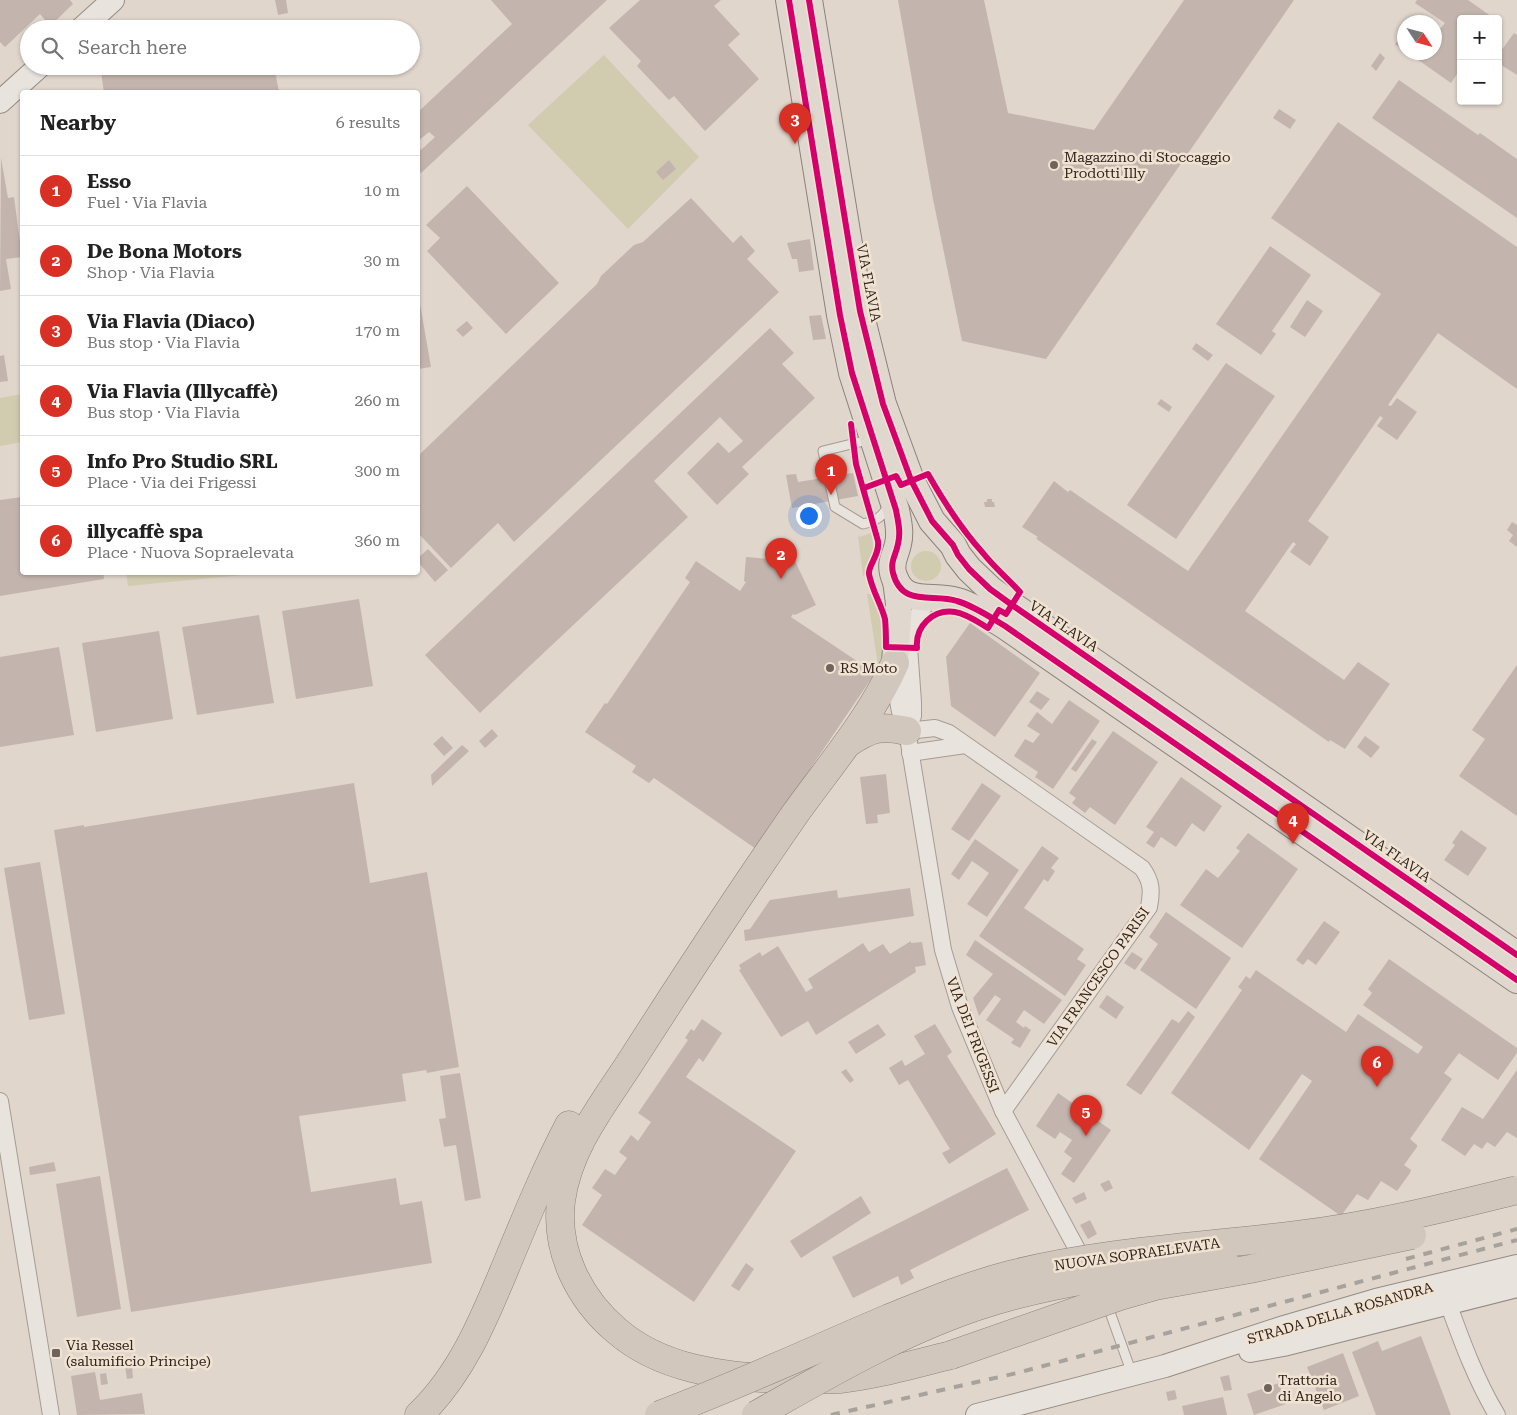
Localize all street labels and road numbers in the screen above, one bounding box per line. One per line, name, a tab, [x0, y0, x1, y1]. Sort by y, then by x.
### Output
street label: VIA FLAVIA	[854, 243, 884, 324]
street label: VIA FLAVIA	[1027, 597, 1102, 655]
street label: VIA FLAVIA	[1360, 827, 1434, 885]
street label: VIA FRANCESCO PARISI	[1044, 904, 1152, 1050]
street label: VIA DEI FRIGESSI	[944, 975, 1002, 1095]
street label: NUOVA SOPRAELEVATA	[1053, 1234, 1221, 1274]
street label: STRADA DELLA ROSANDRA	[1245, 1279, 1435, 1347]

